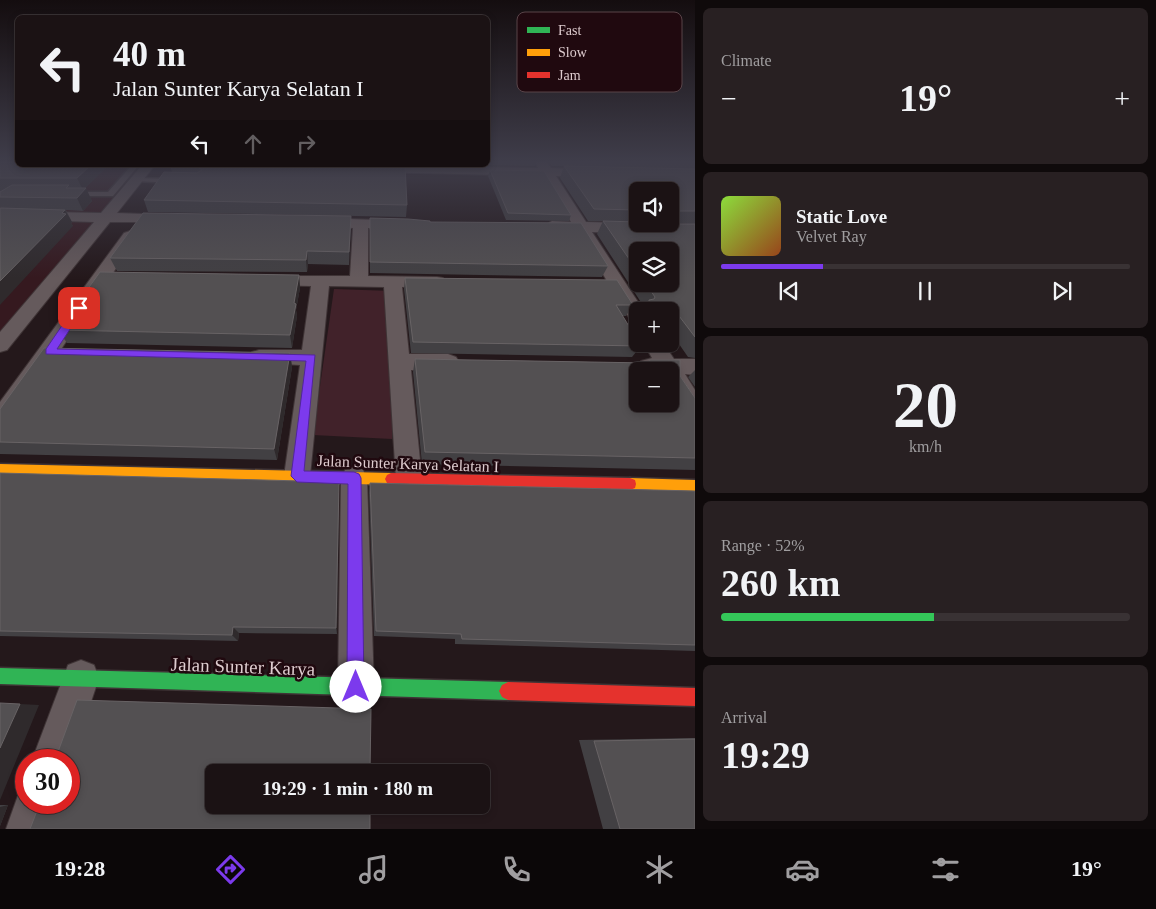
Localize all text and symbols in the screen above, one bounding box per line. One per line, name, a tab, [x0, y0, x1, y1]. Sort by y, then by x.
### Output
legend	[517, 12, 682, 92]
text: Fast	[558, 23, 581, 38]
icon: left	[30, 35, 95, 100]
text: 40 m	[113, 35, 186, 74]
text: Slow	[558, 45, 588, 60]
text: Climate	[721, 52, 772, 69]
text: Jam	[558, 68, 581, 83]
text: Jalan Sunter Karya Selatan I	[113, 76, 363, 101]
text: 19°	[899, 77, 952, 119]
text: −	[721, 83, 737, 114]
text: +	[1114, 83, 1130, 114]
icon: left	[186, 130, 214, 158]
icon: ahead	[239, 130, 267, 158]
icon: right	[292, 130, 320, 158]
map controls	[629, 182, 679, 412]
button: sound	[629, 182, 679, 232]
text: Static Love	[796, 206, 887, 227]
text: Velvet Ray	[796, 228, 867, 245]
button: layers	[629, 242, 679, 292]
icon: previous	[775, 277, 803, 305]
icon: pause	[911, 277, 939, 305]
icon: next	[1048, 277, 1076, 305]
pin	[58, 287, 100, 329]
icon: arrive	[65, 294, 93, 322]
button: +	[629, 302, 679, 352]
button: −	[629, 362, 679, 412]
text: 20	[893, 369, 958, 441]
text: km/h	[909, 438, 942, 455]
street label: Jalan Sunter Karya Selatan I	[317, 452, 499, 476]
text: Range · 52%	[721, 537, 805, 554]
text: 260 km	[721, 562, 840, 604]
street label: Jalan Sunter Karya	[170, 653, 316, 680]
position arrow	[329, 660, 381, 712]
text: Arrival	[721, 709, 767, 726]
text: 19:29	[721, 734, 810, 776]
speed limit sign: 30	[15, 749, 80, 814]
text: 19:29 · 1 min · 180 m	[262, 778, 433, 799]
icon: directions	[213, 852, 248, 887]
icon: music	[356, 852, 391, 887]
icon: phone	[499, 852, 534, 887]
icon: climate	[642, 852, 677, 887]
icon: car	[785, 852, 820, 887]
icon: filters	[928, 852, 963, 887]
text: 19:28	[54, 856, 105, 881]
text: 19°	[1071, 856, 1102, 881]

